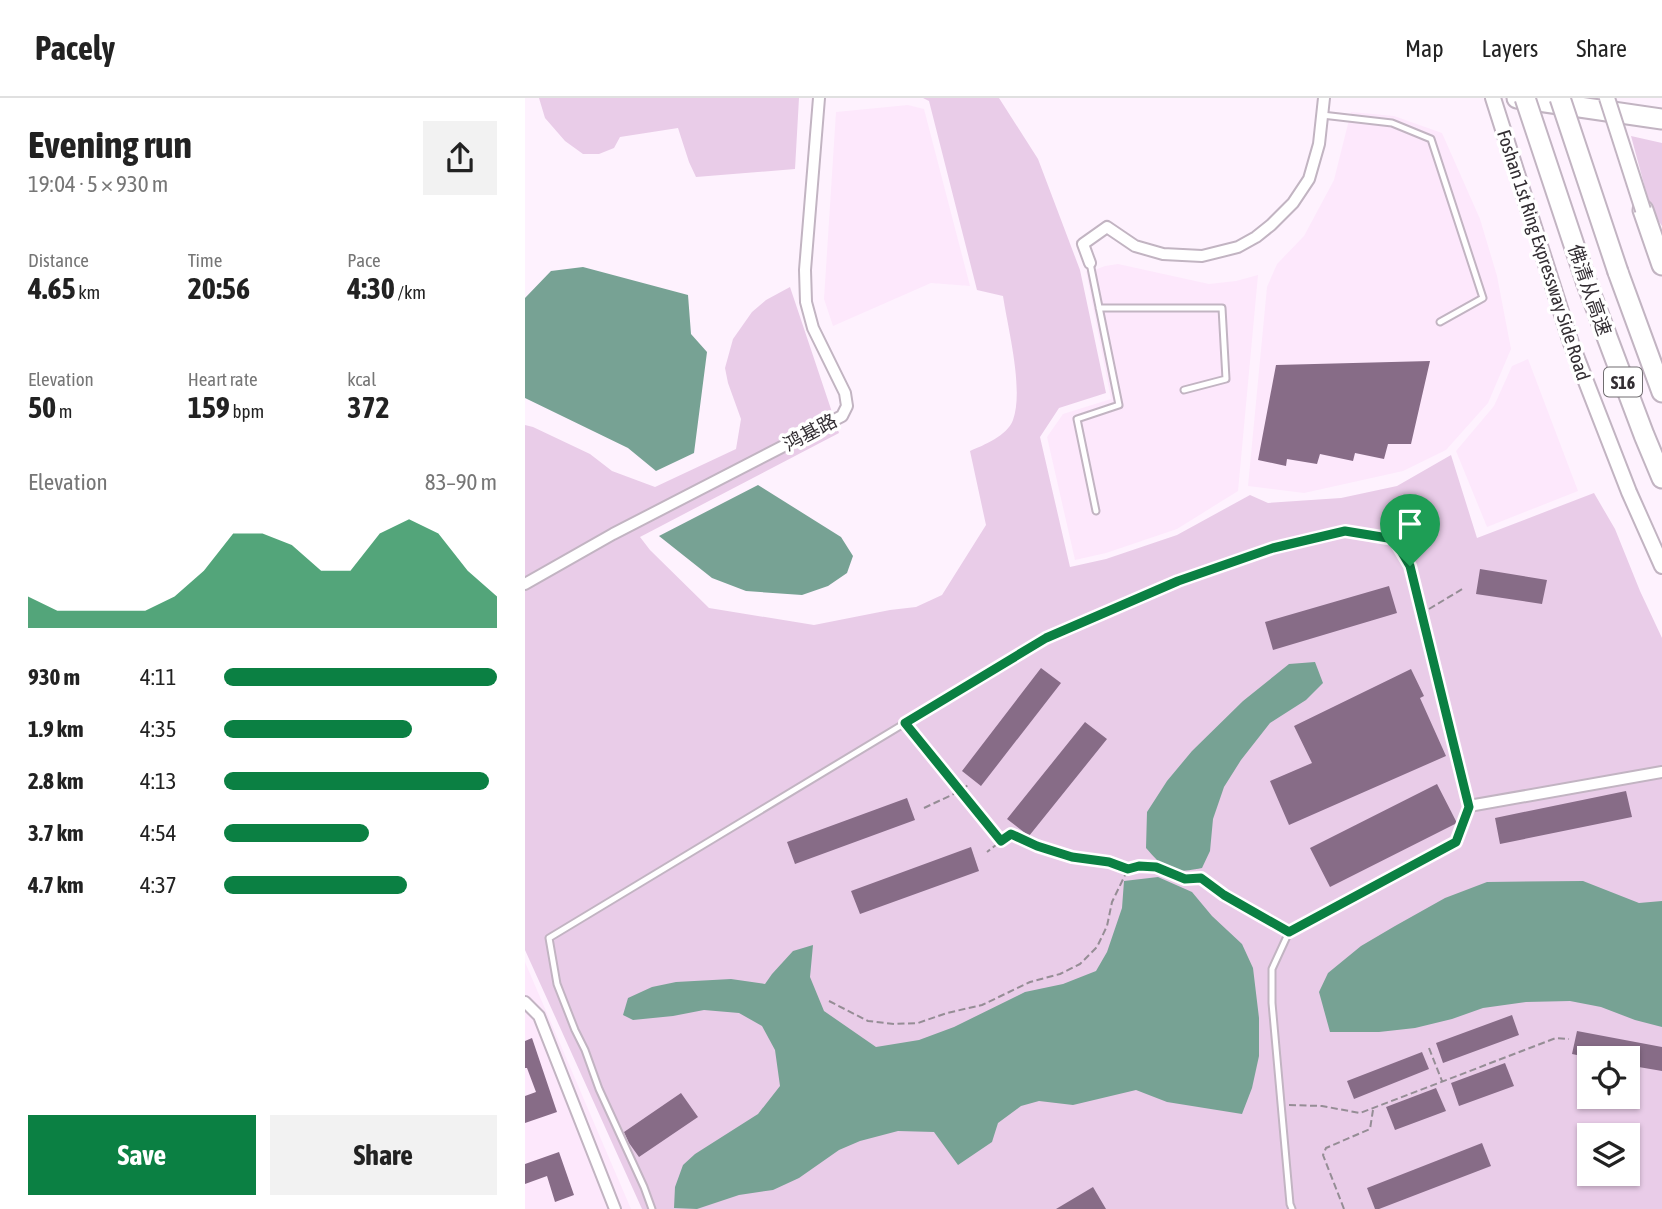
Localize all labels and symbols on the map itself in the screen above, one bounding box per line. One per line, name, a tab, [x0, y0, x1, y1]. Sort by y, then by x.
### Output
street label: Foshan 1st Ring Expressway Side Road	[1493, 127, 1595, 383]
street label: 佛清从高速	[1564, 241, 1616, 339]
road number: S16	[1604, 368, 1642, 396]
street label: 鸿基路	[780, 409, 840, 455]
pin	[1380, 494, 1440, 566]

